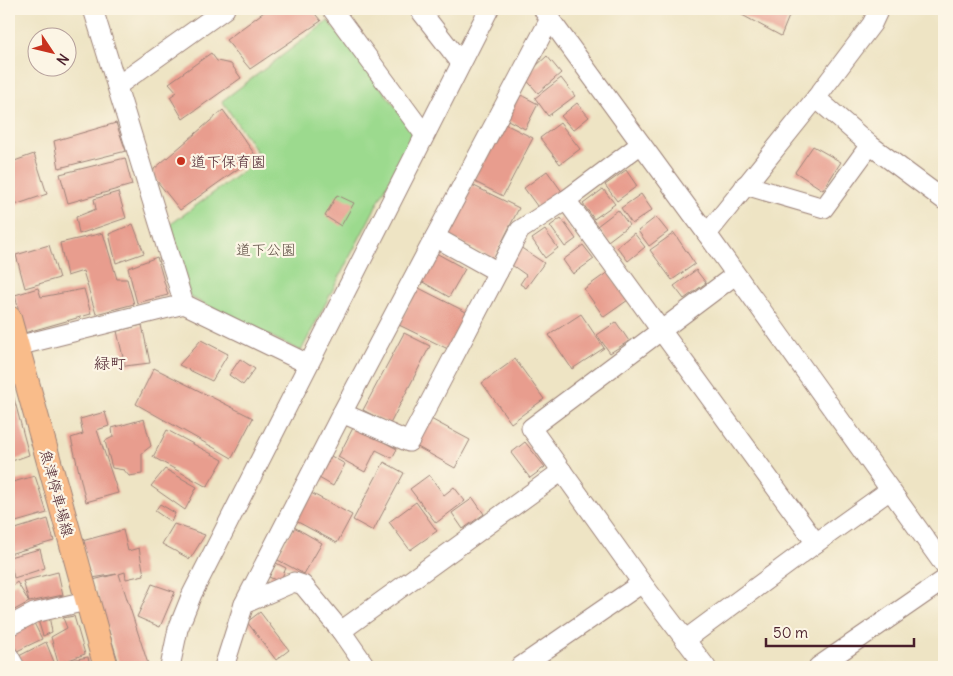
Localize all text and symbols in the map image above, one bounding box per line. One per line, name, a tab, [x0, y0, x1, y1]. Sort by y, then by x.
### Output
north arrow	[28, 28, 78, 78]
text: N	[52, 50, 73, 69]
place label: 道下保育園	[191, 152, 266, 171]
marker: 道下保育園	[175, 155, 187, 167]
park label: 道下公園	[236, 240, 296, 259]
district label: 緑町	[94, 353, 126, 373]
street label: 魚津停車場線	[36, 447, 78, 539]
scale bar	[766, 616, 913, 648]
text: 50 m	[773, 623, 808, 642]

